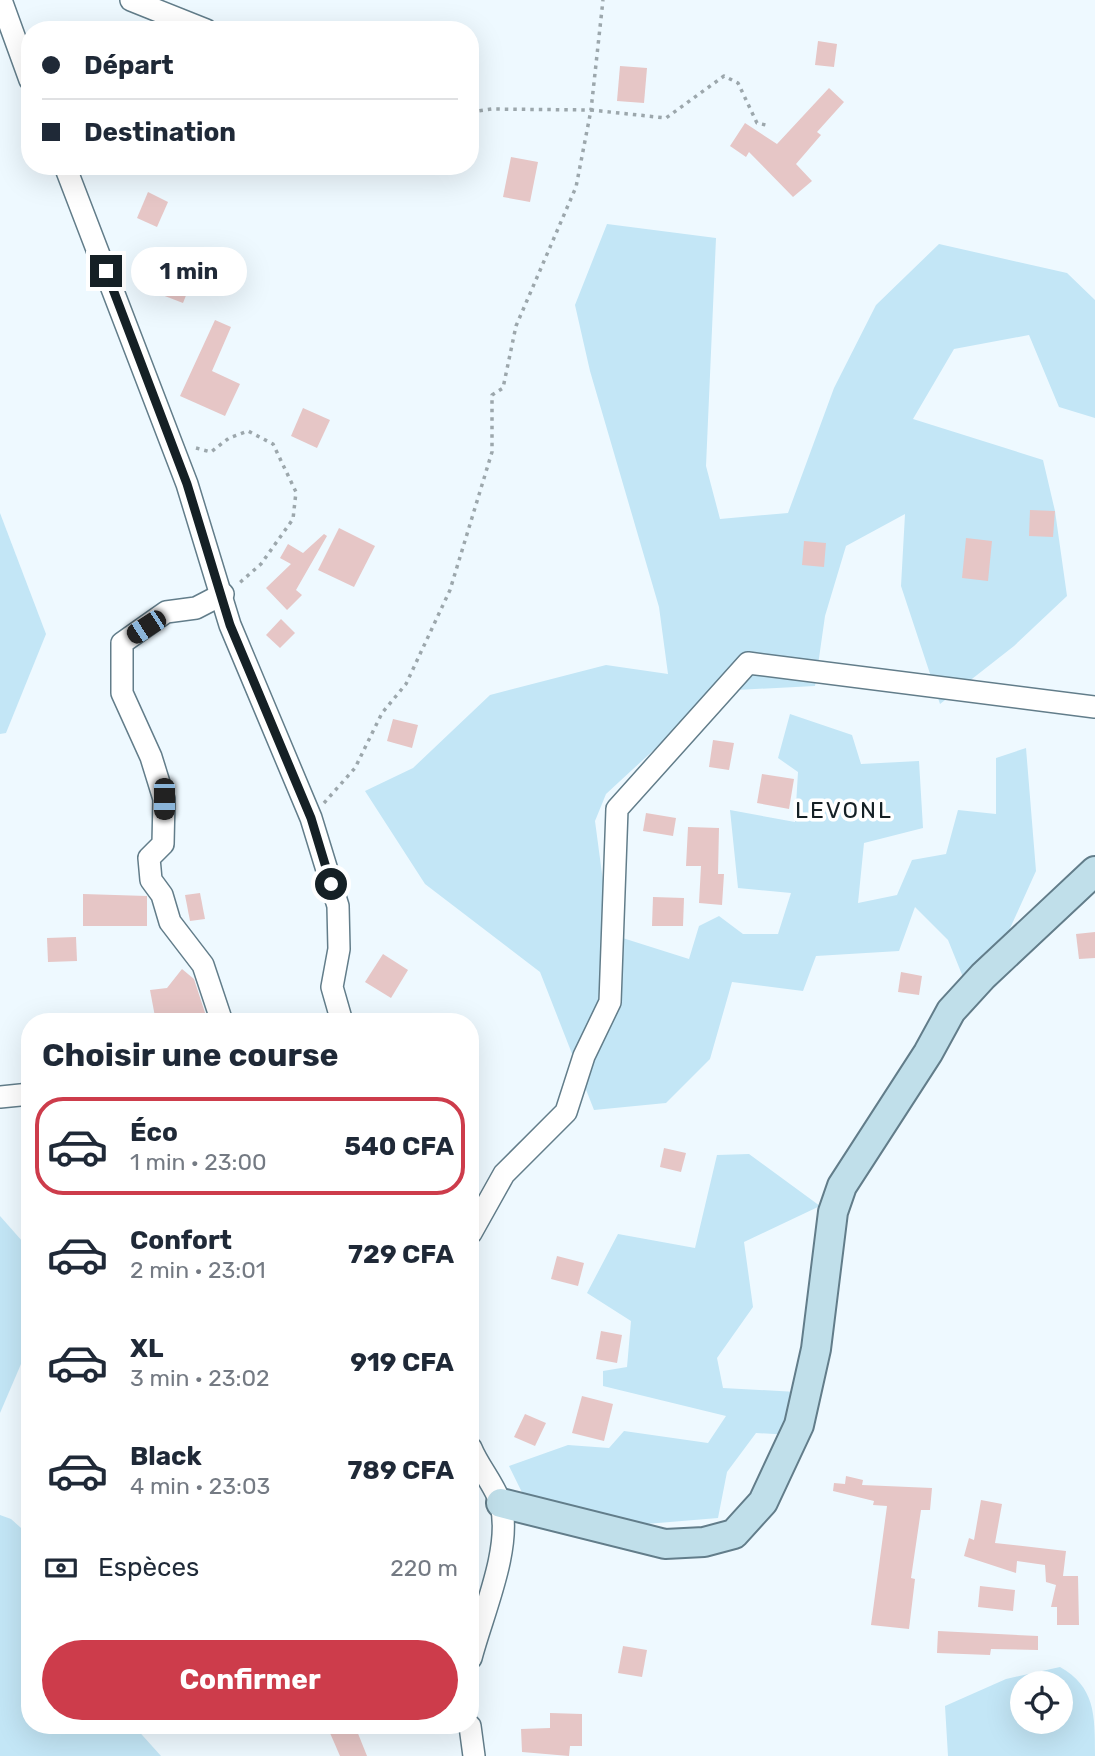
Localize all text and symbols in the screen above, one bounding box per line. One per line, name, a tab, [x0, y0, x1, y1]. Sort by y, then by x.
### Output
text: Départ	[84, 50, 174, 81]
text: Destination	[84, 117, 236, 148]
callout: 1 min	[130, 246, 246, 296]
route end	[90, 255, 122, 287]
text: 1 min	[160, 257, 218, 285]
car	[123, 607, 170, 647]
car	[154, 778, 175, 820]
district label: LEVONL	[795, 796, 893, 824]
route start	[315, 868, 347, 900]
text: Choisir une course	[42, 1036, 339, 1074]
icon: car	[46, 1115, 109, 1178]
text: Éco	[130, 1117, 178, 1148]
text: 540 CFA	[344, 1131, 454, 1162]
text: 1 min · 23:00	[130, 1148, 267, 1176]
icon: car	[46, 1223, 109, 1286]
text: Confort	[130, 1225, 232, 1256]
text: 729 CFA	[348, 1239, 454, 1270]
text: 2 min · 23:01	[130, 1256, 266, 1284]
icon: car	[46, 1331, 109, 1394]
text: XL	[130, 1333, 163, 1364]
text: 919 CFA	[350, 1347, 454, 1378]
text: 3 min · 23:02	[130, 1364, 270, 1392]
icon: car	[46, 1439, 109, 1502]
text: Black	[130, 1441, 202, 1472]
text: 789 CFA	[347, 1455, 454, 1486]
text: 4 min · 23:03	[130, 1472, 270, 1500]
icon: cash	[42, 1549, 80, 1587]
text: Espèces	[98, 1552, 199, 1583]
text: 220 m	[390, 1554, 458, 1582]
button: Confirmer	[42, 1640, 458, 1720]
map controls	[1010, 1671, 1073, 1734]
button: locate	[1010, 1671, 1073, 1734]

